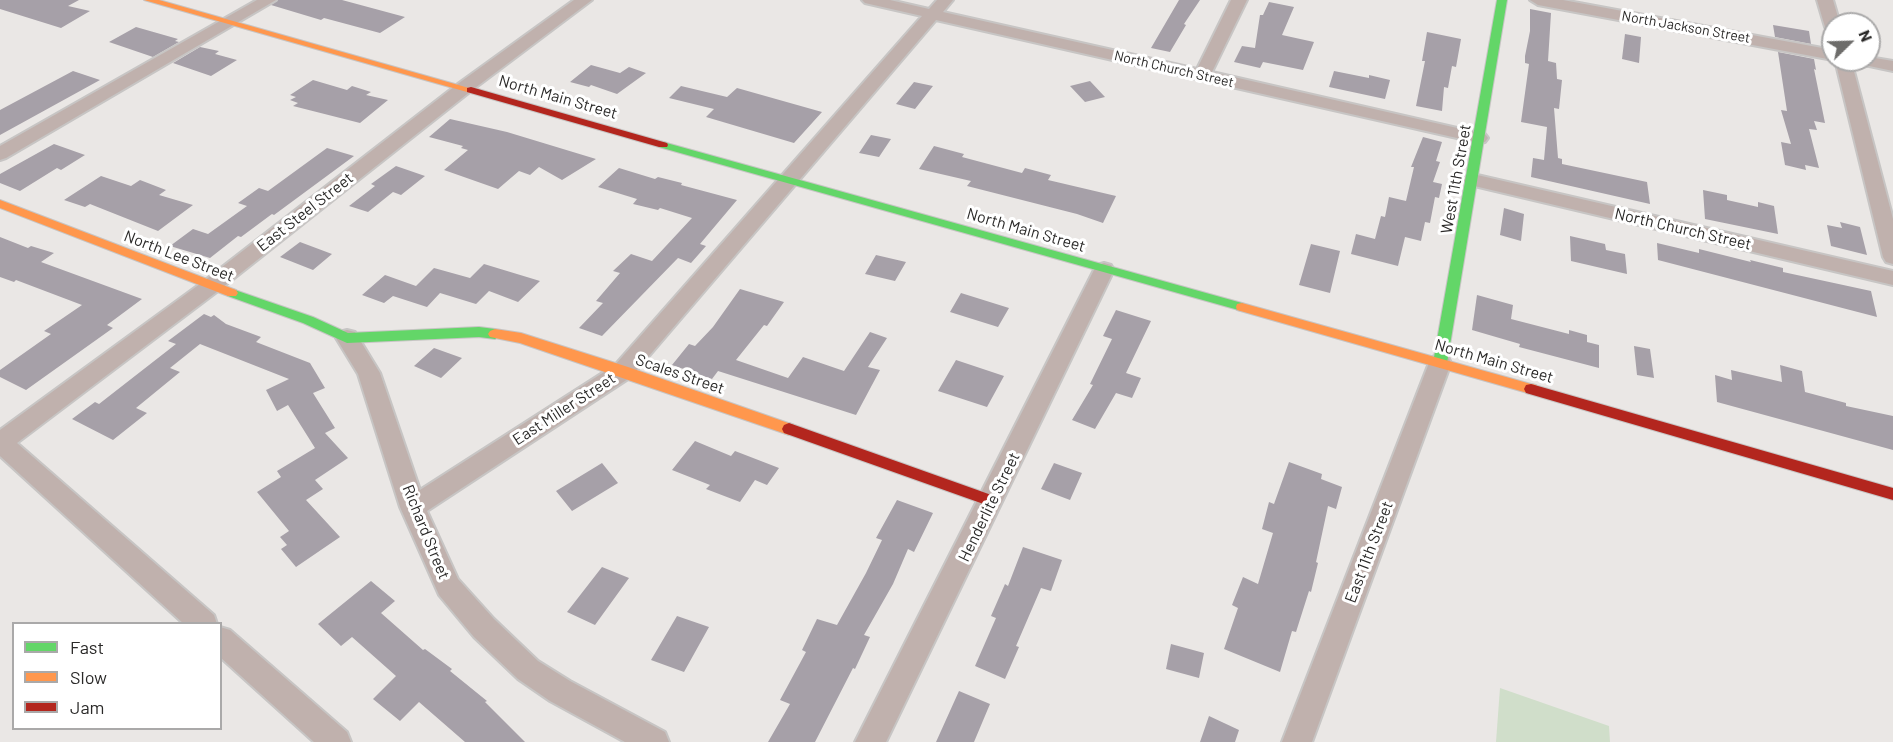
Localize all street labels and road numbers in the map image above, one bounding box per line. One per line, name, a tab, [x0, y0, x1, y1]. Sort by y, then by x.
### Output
street label: North Jackson Street	[1620, 7, 1752, 47]
street label: North Church Street	[1113, 47, 1235, 91]
street label: North Main Street	[497, 71, 619, 123]
street label: West 11th Street	[1437, 123, 1475, 235]
street label: East Steel Street	[253, 168, 357, 256]
street label: North Main Street	[965, 204, 1087, 256]
street label: North Church Street	[1613, 204, 1753, 254]
street label: North Lee Street	[121, 226, 237, 286]
street label: North Main Street	[1433, 335, 1555, 387]
street label: Scales Street	[633, 350, 727, 398]
street label: East Miller Street	[509, 369, 619, 449]
street label: Henderlite Street	[954, 449, 1024, 565]
street label: Richard Street	[398, 482, 454, 582]
street label: East 11th Street	[1341, 499, 1397, 605]

